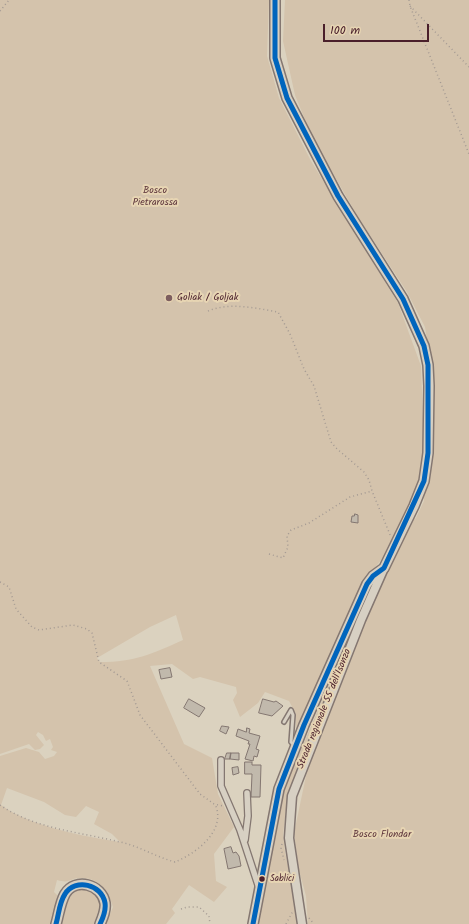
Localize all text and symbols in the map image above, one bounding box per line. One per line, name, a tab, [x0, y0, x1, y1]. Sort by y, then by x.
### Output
scale bar	[325, 16, 431, 42]
text: 100 m	[330, 21, 360, 40]
park label: Bosco Pietrarossa	[132, 185, 178, 208]
place label: Goliak / Goljak	[177, 292, 238, 304]
marker: Goliak / Goljak	[164, 293, 174, 303]
street label: Strada regionale 55 dell'Isonzo	[295, 647, 355, 771]
park label: Bosco Flondar	[353, 829, 411, 841]
marker: Sablici	[257, 874, 267, 884]
place label: Sablici	[270, 874, 294, 884]

